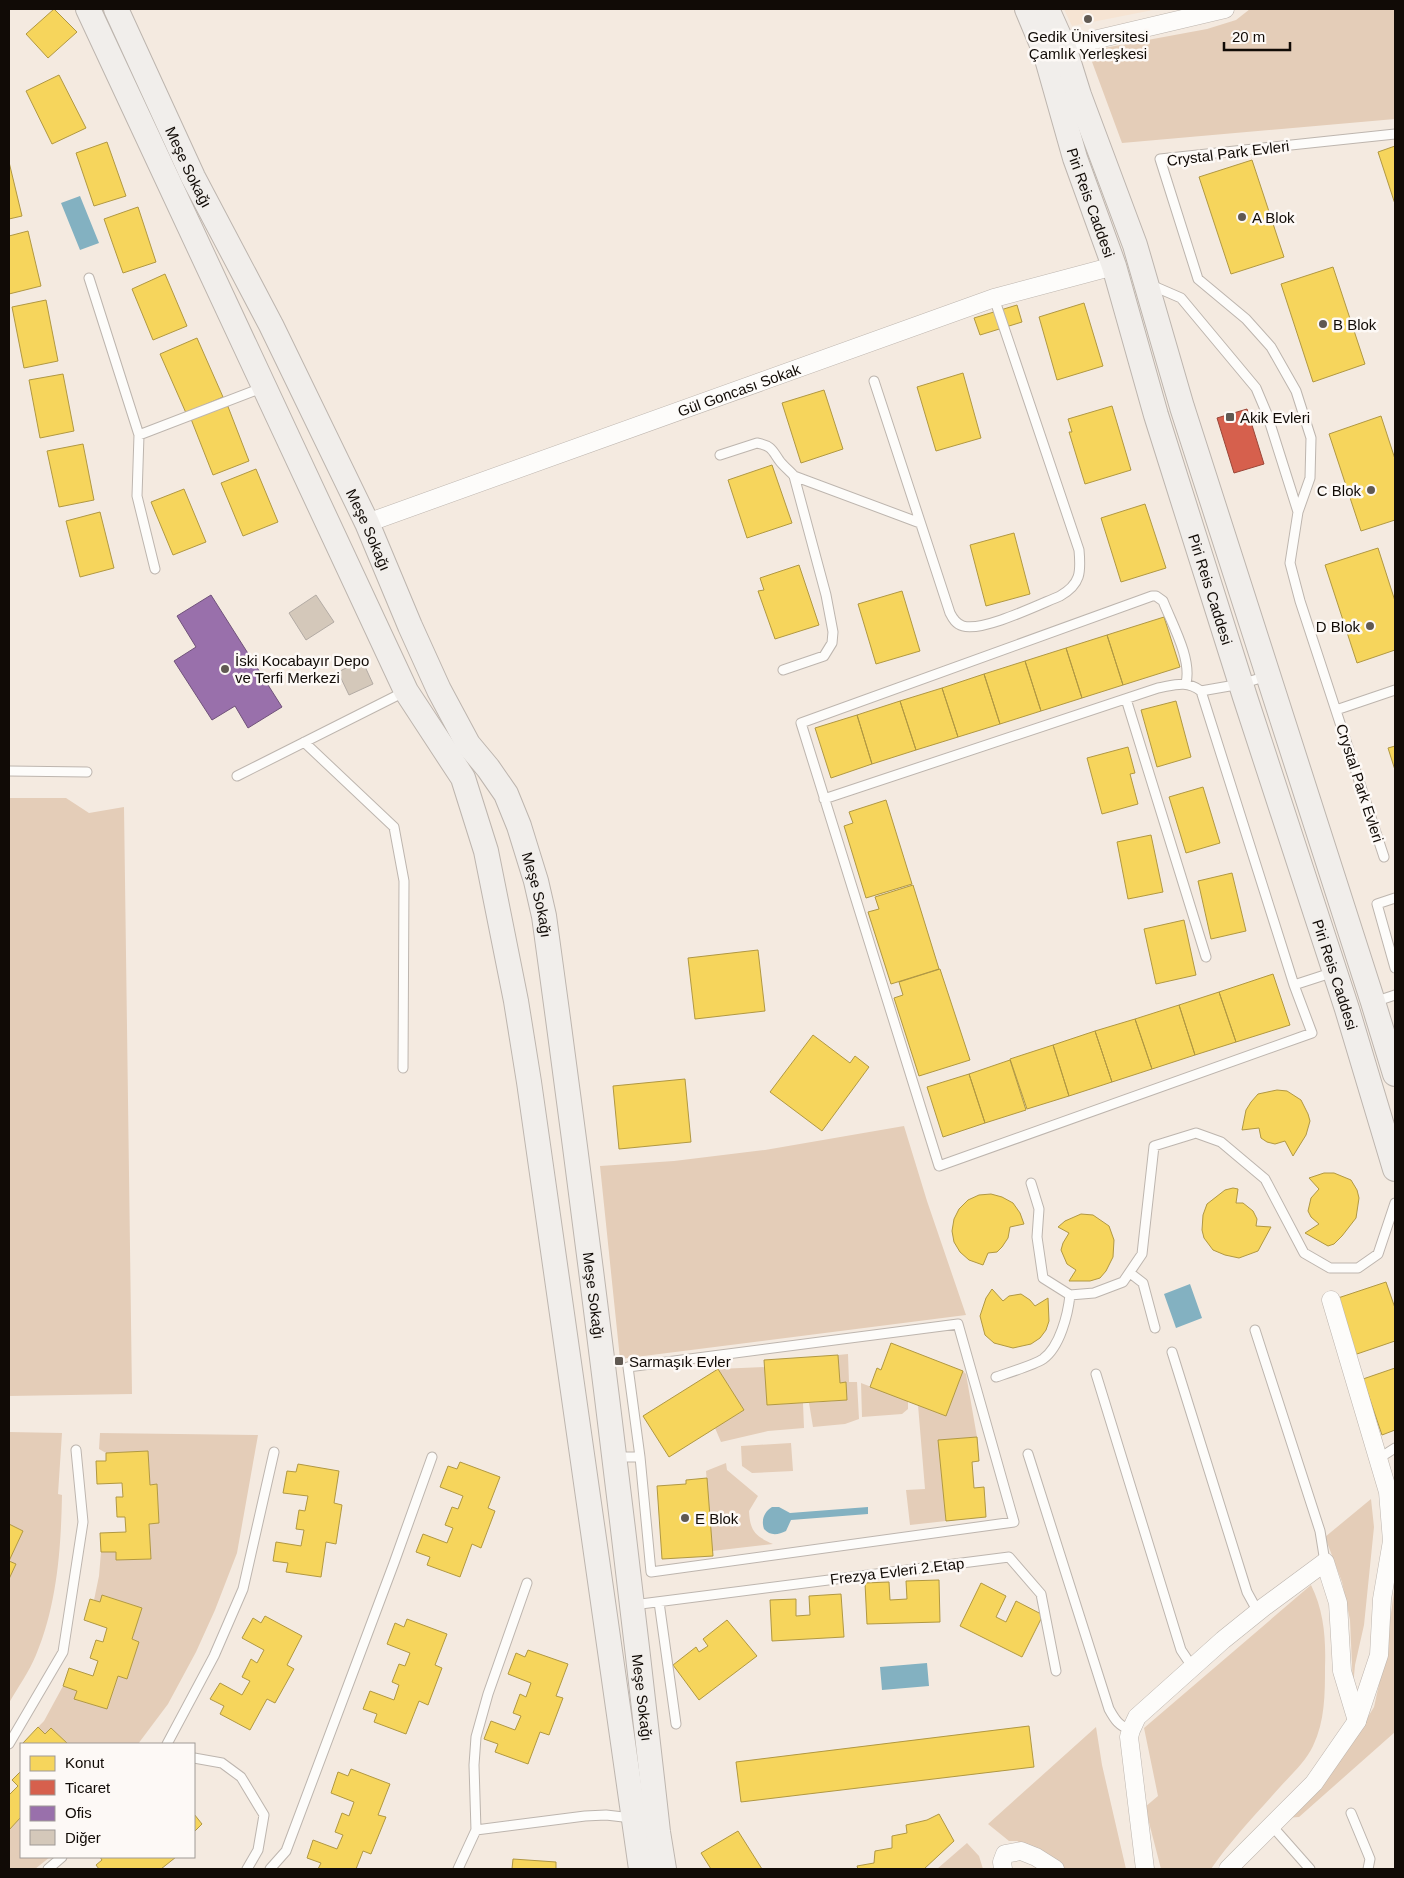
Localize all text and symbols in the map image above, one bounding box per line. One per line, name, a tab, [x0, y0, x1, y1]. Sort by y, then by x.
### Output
marker: Gedik Üniversitesi Çamlık Yerleşkesi	[1082, 13, 1094, 25]
scale bar	[1224, 20, 1290, 52]
place label: Gedik Üniversitesi Çamlık Yerleşkesi	[1028, 28, 1148, 62]
text: 20 m	[1232, 28, 1265, 45]
street label: Meşe Sokağı	[163, 124, 216, 210]
street label: Crystal Park Evleri	[1166, 137, 1290, 169]
street label: Piri Reis Caddesi	[1064, 146, 1119, 259]
place label: A Blok	[1252, 209, 1295, 226]
marker: A Blok	[1236, 211, 1248, 223]
place label: B Blok	[1333, 316, 1377, 333]
marker: B Blok	[1317, 318, 1329, 330]
street label: Gül Goncası Sokak	[675, 360, 803, 419]
place label: Akik Evleri	[1240, 409, 1310, 426]
marker: Akik Evleri	[1224, 411, 1236, 423]
place label: C Blok	[1317, 482, 1361, 499]
marker: C Blok	[1365, 484, 1377, 496]
street label: Meşe Sokağı	[343, 486, 394, 573]
street label: Piri Reis Caddesi	[1186, 532, 1236, 647]
place label: D Blok	[1316, 618, 1360, 635]
marker: D Blok	[1364, 620, 1376, 632]
place label: İski Kocabayır Depo ve Terfi Merkezi	[235, 652, 369, 686]
marker: İski Kocabayır Depo ve Terfi Merkezi	[219, 663, 231, 675]
street label: Crystal Park Evleri	[1333, 722, 1387, 844]
street label: Meşe Sokağı	[519, 850, 555, 939]
street label: Piri Reis Caddesi	[1310, 917, 1361, 1032]
street label: Meşe Sokağı	[580, 1251, 608, 1340]
place label: Sarmaşık Evler	[629, 1353, 731, 1370]
marker: Sarmaşık Evler	[613, 1355, 625, 1367]
place label: E Blok	[695, 1510, 739, 1527]
marker: E Blok	[679, 1512, 691, 1524]
street label: Frezya Evleri 2.Etap	[829, 1554, 965, 1588]
street label: Meşe Sokağı	[629, 1653, 656, 1742]
legend	[20, 1743, 195, 1858]
text: Konut	[65, 1754, 105, 1771]
text: Ticaret	[65, 1779, 111, 1796]
text: Ofis	[65, 1804, 92, 1821]
text: Diğer	[65, 1829, 101, 1846]

